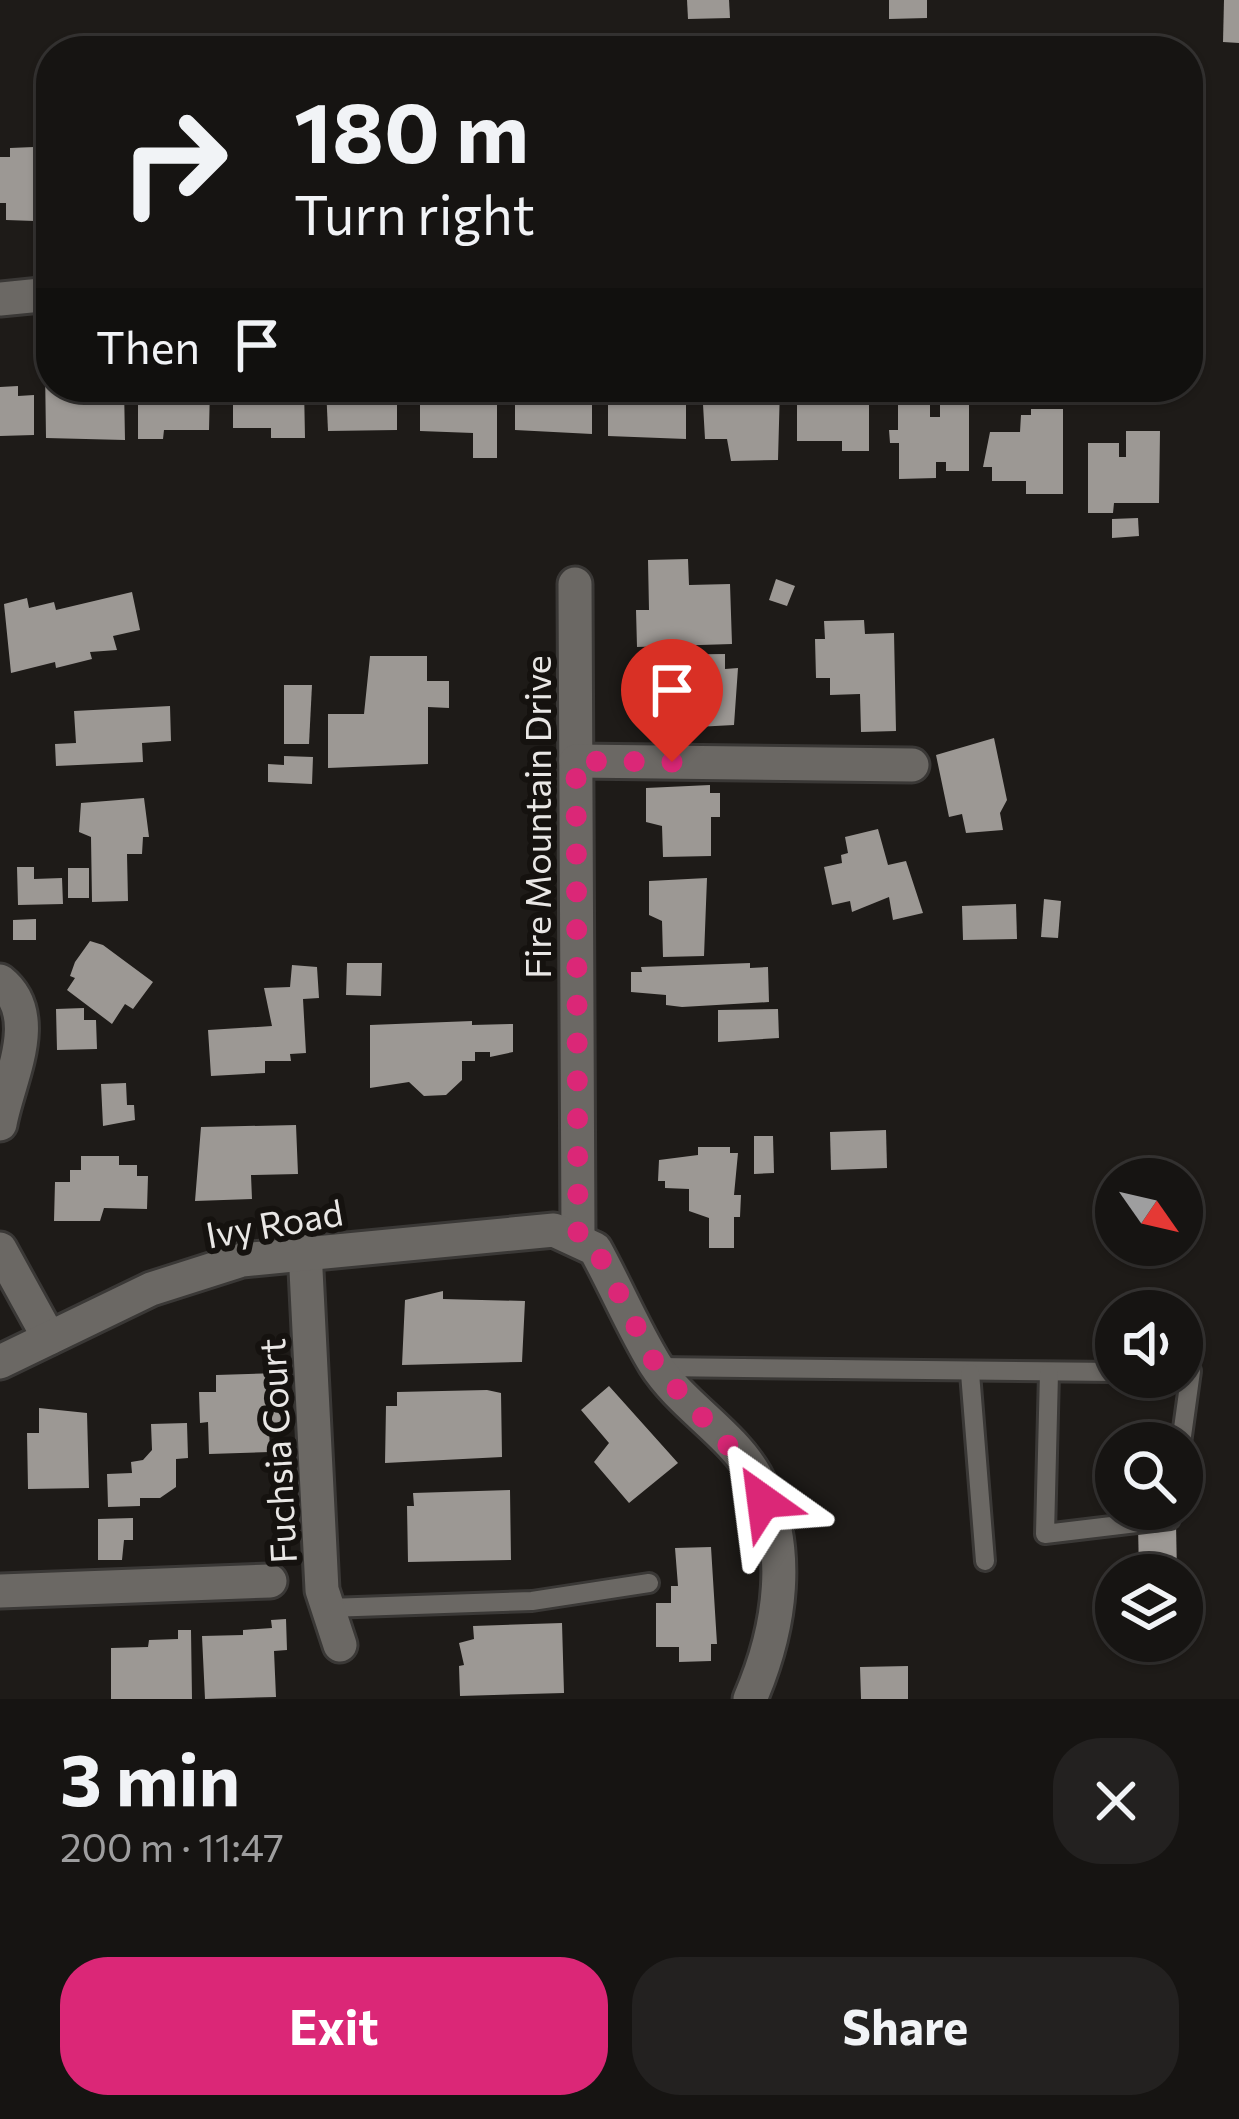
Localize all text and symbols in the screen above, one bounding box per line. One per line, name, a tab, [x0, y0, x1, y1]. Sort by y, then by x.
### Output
text: 180 m	[294, 78, 529, 180]
icon: right	[96, 84, 252, 240]
text: Turn right	[294, 180, 535, 246]
icon: arrive	[224, 312, 290, 378]
text: Then	[96, 318, 200, 373]
pin	[621, 639, 723, 762]
street label: Fire Mountain Drive	[514, 655, 558, 979]
icon: arrive	[639, 657, 705, 723]
north arrow	[1095, 1158, 1203, 1266]
map controls	[1095, 1158, 1203, 1662]
street label: Ivy Road	[202, 1188, 346, 1256]
button: sound	[1095, 1290, 1203, 1398]
street label: Fuchsia Court	[248, 1337, 304, 1565]
button: search	[1095, 1422, 1203, 1530]
position arrow	[700, 1438, 826, 1564]
button: layers	[1095, 1554, 1203, 1662]
text: 3 min	[60, 1733, 240, 1821]
button: close	[1053, 1738, 1179, 1864]
text: 200 m · 11:47	[60, 1822, 284, 1870]
button: Exit	[60, 1957, 608, 2095]
button: Share	[632, 1957, 1179, 2095]

